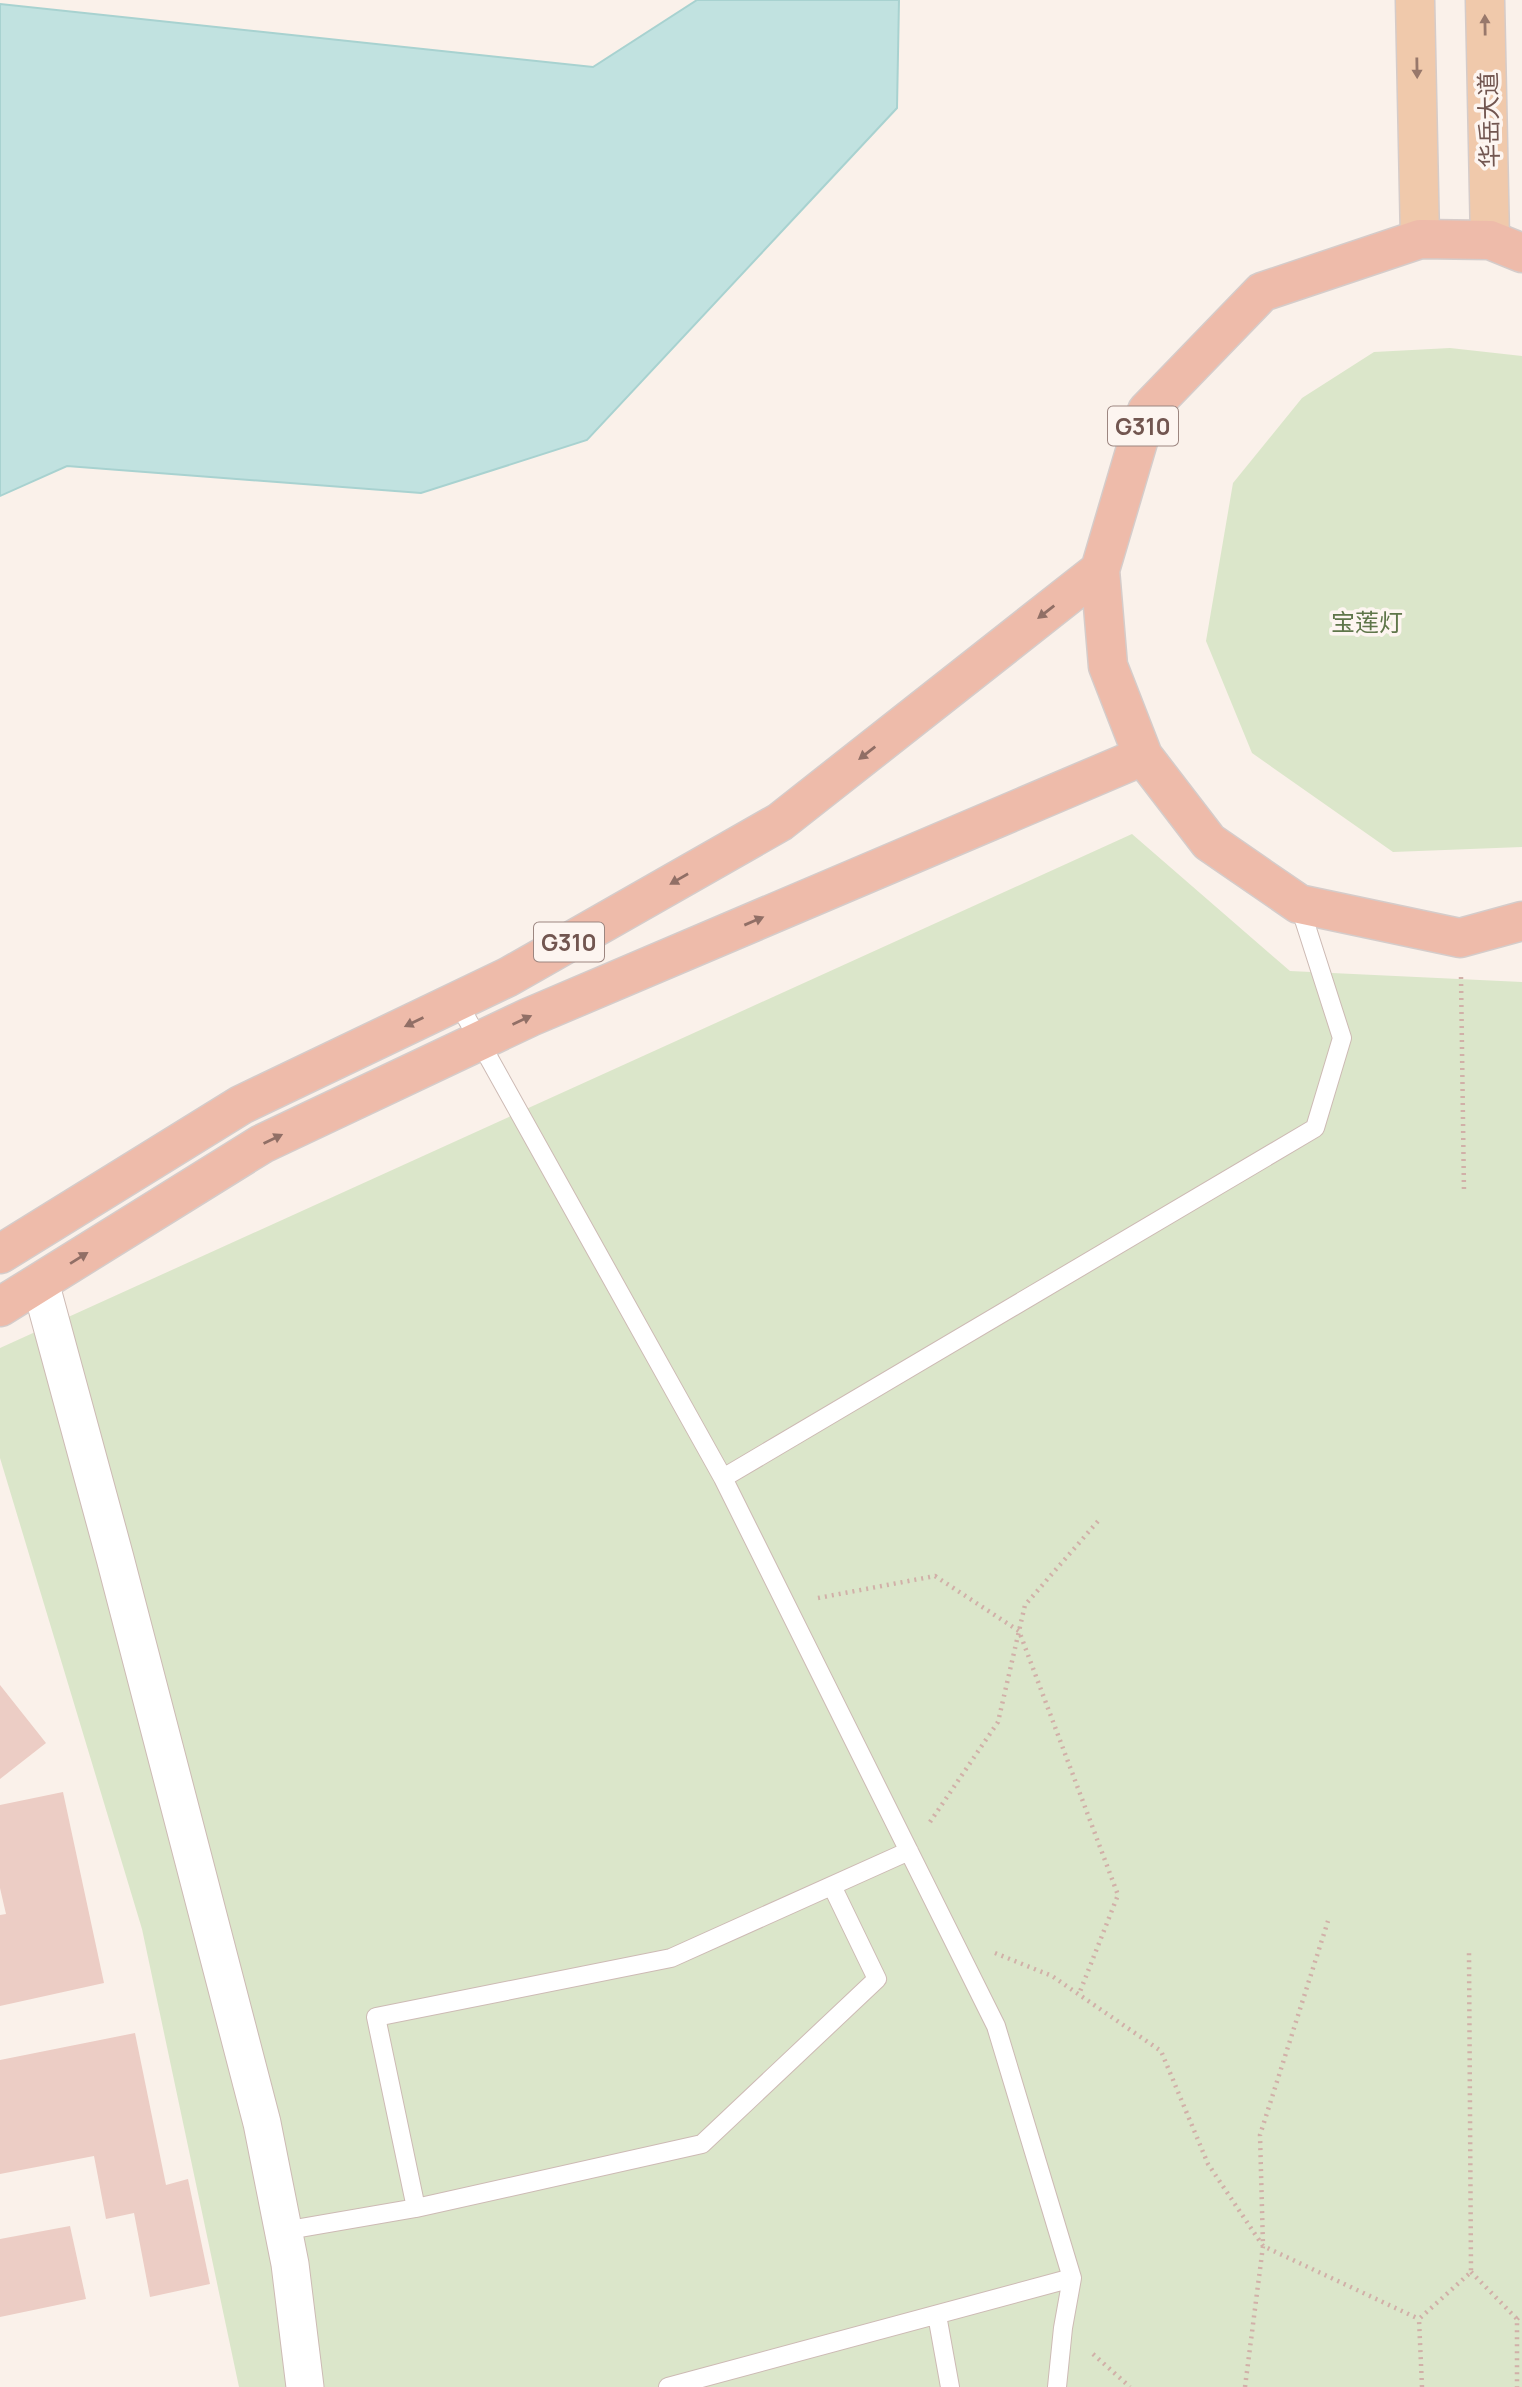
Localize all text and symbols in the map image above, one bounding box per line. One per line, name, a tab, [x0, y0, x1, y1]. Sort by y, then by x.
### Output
one-way arrow	[1480, 13, 1491, 35]
one-way arrow	[1411, 57, 1422, 79]
street label: 华岳大道	[1471, 72, 1505, 168]
road number: G310	[1108, 406, 1178, 446]
one-way arrow	[1037, 604, 1055, 619]
park label: 宝莲灯	[1331, 605, 1403, 638]
one-way arrow	[859, 745, 876, 760]
one-way arrow	[670, 873, 689, 886]
one-way arrow	[744, 915, 764, 927]
road number: G310	[534, 923, 604, 962]
one-way arrow	[512, 1014, 532, 1026]
one-way arrow	[404, 1016, 424, 1028]
one-way arrow	[263, 1133, 283, 1145]
one-way arrow	[69, 1251, 88, 1264]

